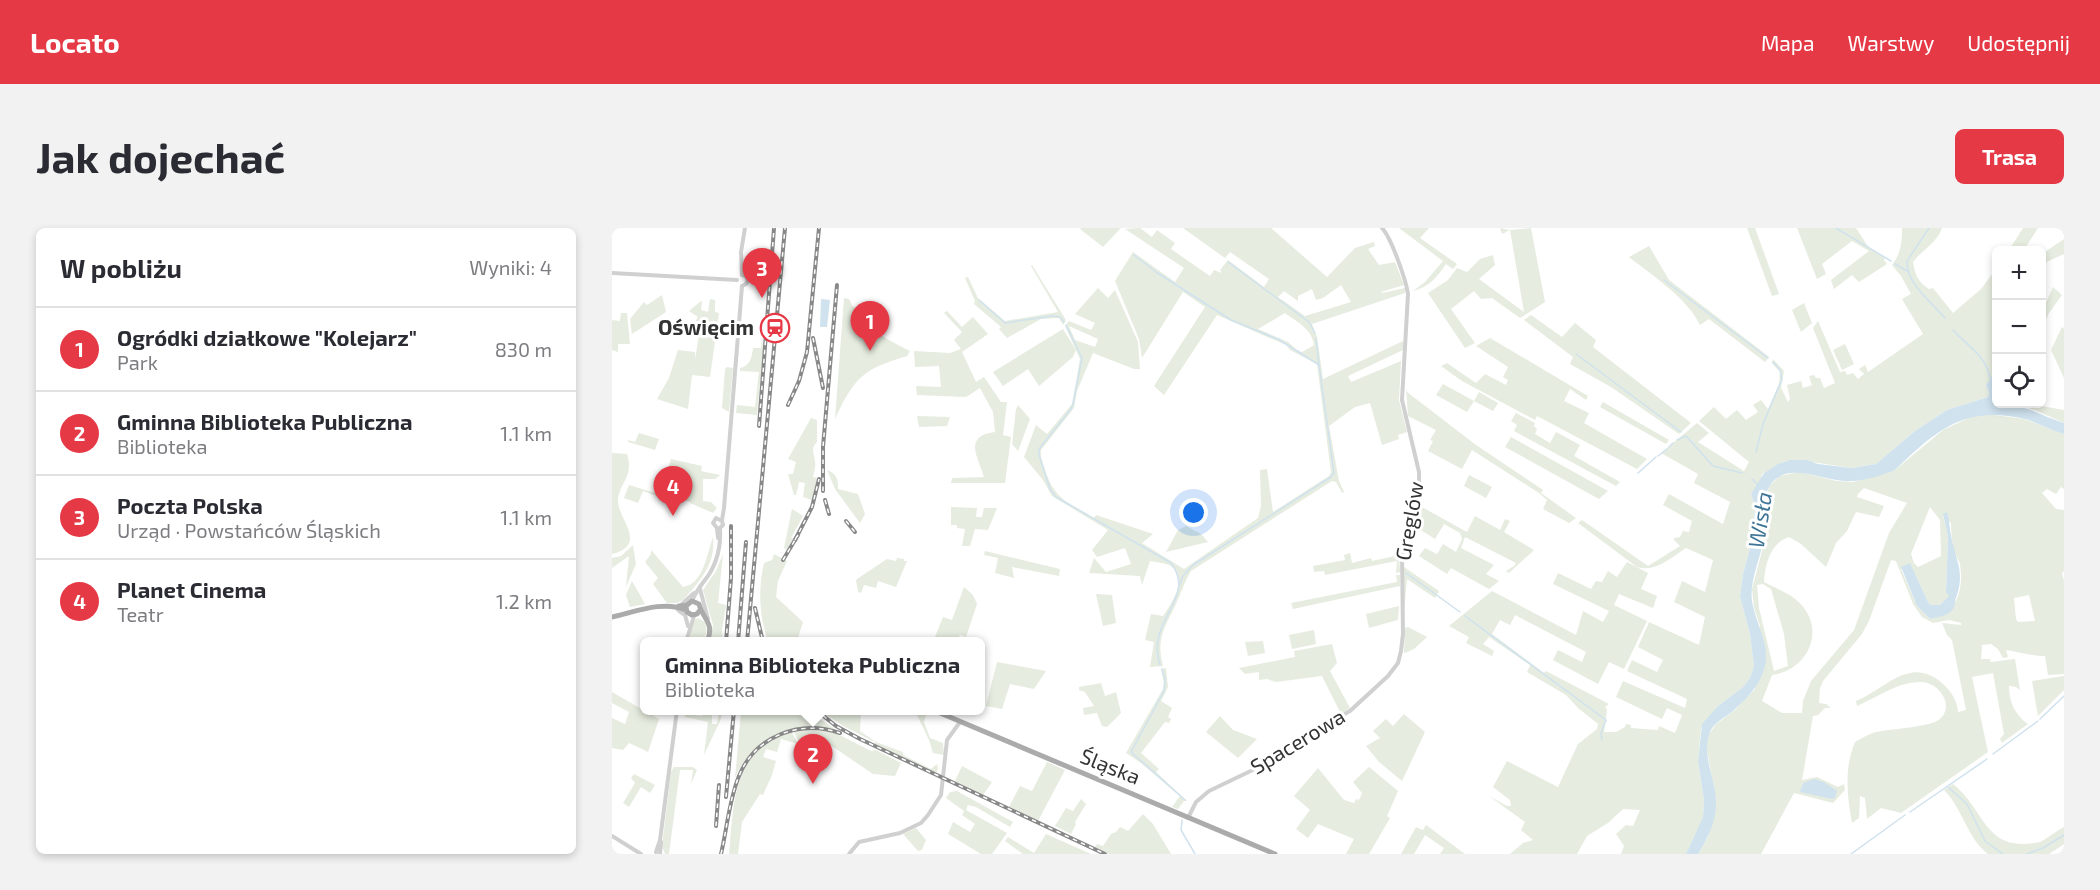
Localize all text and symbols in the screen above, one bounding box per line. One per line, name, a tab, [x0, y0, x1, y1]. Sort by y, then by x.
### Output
text: Locato	[30, 25, 120, 59]
text: Mapa	[1761, 30, 1815, 55]
text: Warstwy	[1848, 30, 1934, 55]
text: Udostępnij	[1967, 30, 2070, 55]
button: Trasa	[1955, 129, 2064, 184]
text: Jak dojechać	[36, 131, 285, 181]
map controls	[1992, 246, 2046, 408]
button: +	[1992, 246, 2046, 300]
pin: 3	[742, 248, 782, 298]
text: W pobliżu	[60, 252, 182, 283]
text: Wyniki: 4	[469, 255, 552, 279]
button: −	[1992, 300, 2046, 354]
pin: 1	[850, 302, 890, 351]
station icon: Oświęcim	[759, 312, 791, 344]
place label: Oświęcim	[658, 314, 754, 339]
text: Ogródki działkowe "Kolejarz"	[117, 324, 417, 350]
text: 1	[75, 337, 84, 361]
text: 830 m	[495, 337, 552, 361]
text: Park	[117, 350, 158, 374]
button: locate	[1992, 354, 2046, 408]
text: Gminna Biblioteka Publiczna	[117, 408, 412, 434]
text: 2	[74, 421, 85, 445]
text: 1.1 km	[500, 421, 552, 445]
text: Biblioteka	[117, 434, 208, 458]
pin: 4	[654, 466, 692, 516]
street label: Greglów	[1389, 479, 1428, 562]
water label: Wisła	[1742, 490, 1776, 550]
text: Poczta Polska	[117, 492, 263, 518]
your location	[1179, 498, 1208, 527]
text: 3	[74, 505, 85, 529]
text: 1.1 km	[500, 505, 552, 529]
text: Urząd · Powstańców Śląskich	[117, 518, 381, 542]
text: Planet Cinema	[117, 576, 266, 602]
text: 4	[73, 589, 86, 613]
text: 1.2 km	[496, 589, 552, 613]
text: Teatr	[117, 602, 164, 626]
popup	[640, 637, 985, 715]
text: Gminna Biblioteka Publiczna	[665, 651, 960, 677]
text: Biblioteka	[665, 677, 755, 701]
street label: Spacerowa	[1246, 703, 1349, 779]
pin: 2	[794, 734, 832, 784]
street label: Śląska	[1077, 742, 1144, 789]

